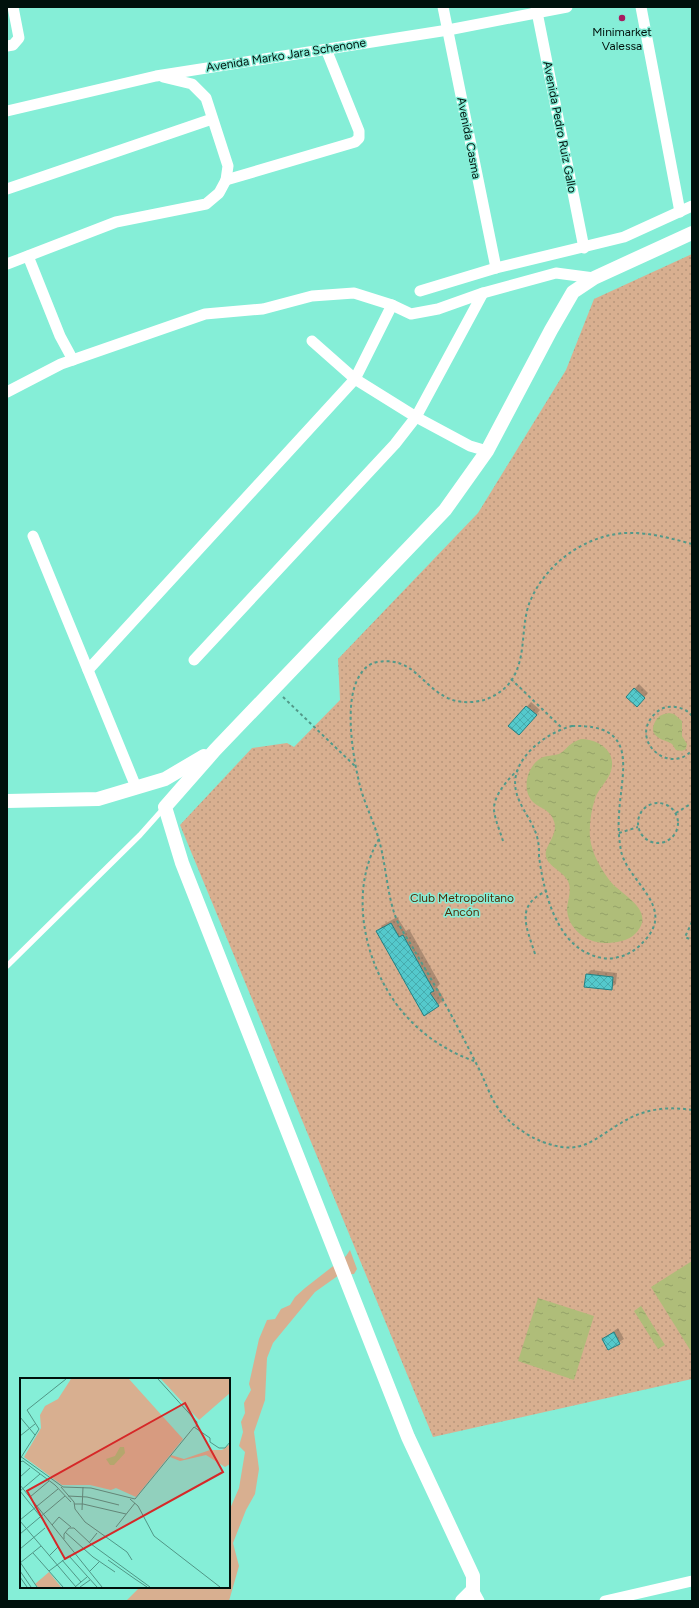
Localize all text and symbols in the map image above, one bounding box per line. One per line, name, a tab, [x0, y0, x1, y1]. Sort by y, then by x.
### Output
marker: Minimarket Valessa	[617, 13, 627, 23]
place label: Minimarket Valessa	[592, 25, 652, 53]
street label: Avenida Marko Jara Schenone	[205, 35, 367, 75]
street label: Avenida Pedro Ruiz Gallo	[540, 60, 580, 194]
street label: Avenida Casma	[454, 96, 484, 180]
park label: Club Metropolitano Ancón	[410, 891, 514, 919]
inset map	[20, 1378, 230, 1588]

